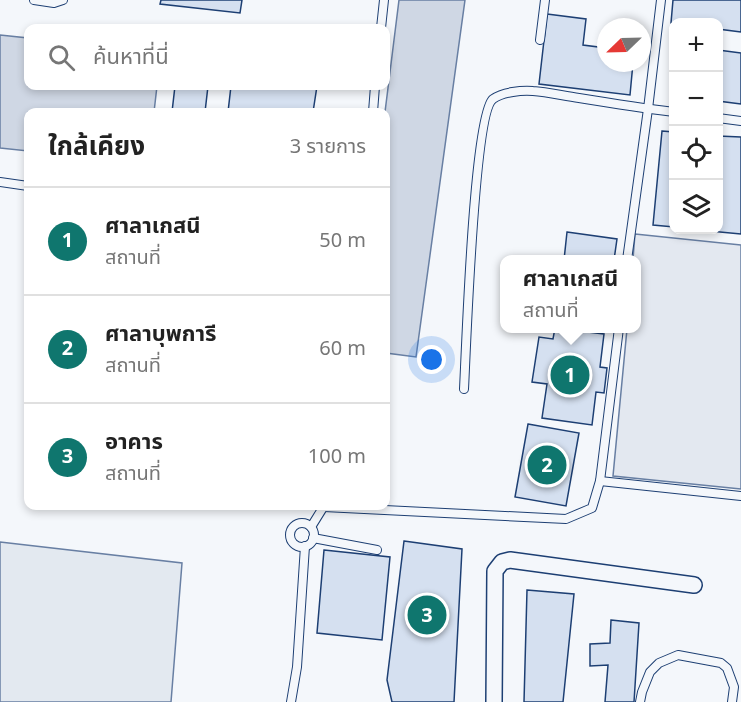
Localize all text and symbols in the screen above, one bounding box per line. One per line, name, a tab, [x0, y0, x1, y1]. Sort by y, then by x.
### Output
north arrow	[597, 18, 651, 72]
map controls	[669, 18, 723, 234]
button: +	[669, 18, 723, 72]
search box	[24, 24, 390, 90]
icon: search	[45, 41, 78, 74]
text: ค้นหาที่นี่	[93, 41, 169, 74]
button: −	[669, 72, 723, 126]
button: locate	[669, 126, 723, 180]
text: ใกล้เคียง	[48, 127, 145, 167]
text: 3 รายการ	[290, 132, 366, 162]
button: layers	[669, 180, 723, 234]
text: ศาลาเกสนี	[105, 210, 201, 243]
text: 1	[62, 226, 73, 256]
text: 50 m	[319, 226, 366, 256]
text: สถานที่	[105, 243, 161, 273]
popup	[500, 255, 641, 333]
text: ศาลาเกสนี	[523, 263, 618, 296]
text: สถานที่	[523, 296, 579, 326]
text: ศาลาบุพการี	[105, 318, 216, 351]
text: 2	[62, 334, 73, 364]
text: 60 m	[319, 334, 366, 364]
your location	[417, 345, 446, 374]
text: สถานที่	[105, 351, 161, 381]
pin: 1	[550, 352, 590, 398]
text: อาคาร	[105, 426, 163, 459]
text: 3	[62, 442, 73, 472]
text: 100 m	[308, 442, 366, 472]
pin: 2	[528, 442, 566, 488]
text: สถานที่	[105, 459, 161, 489]
pin: 3	[408, 592, 446, 638]

